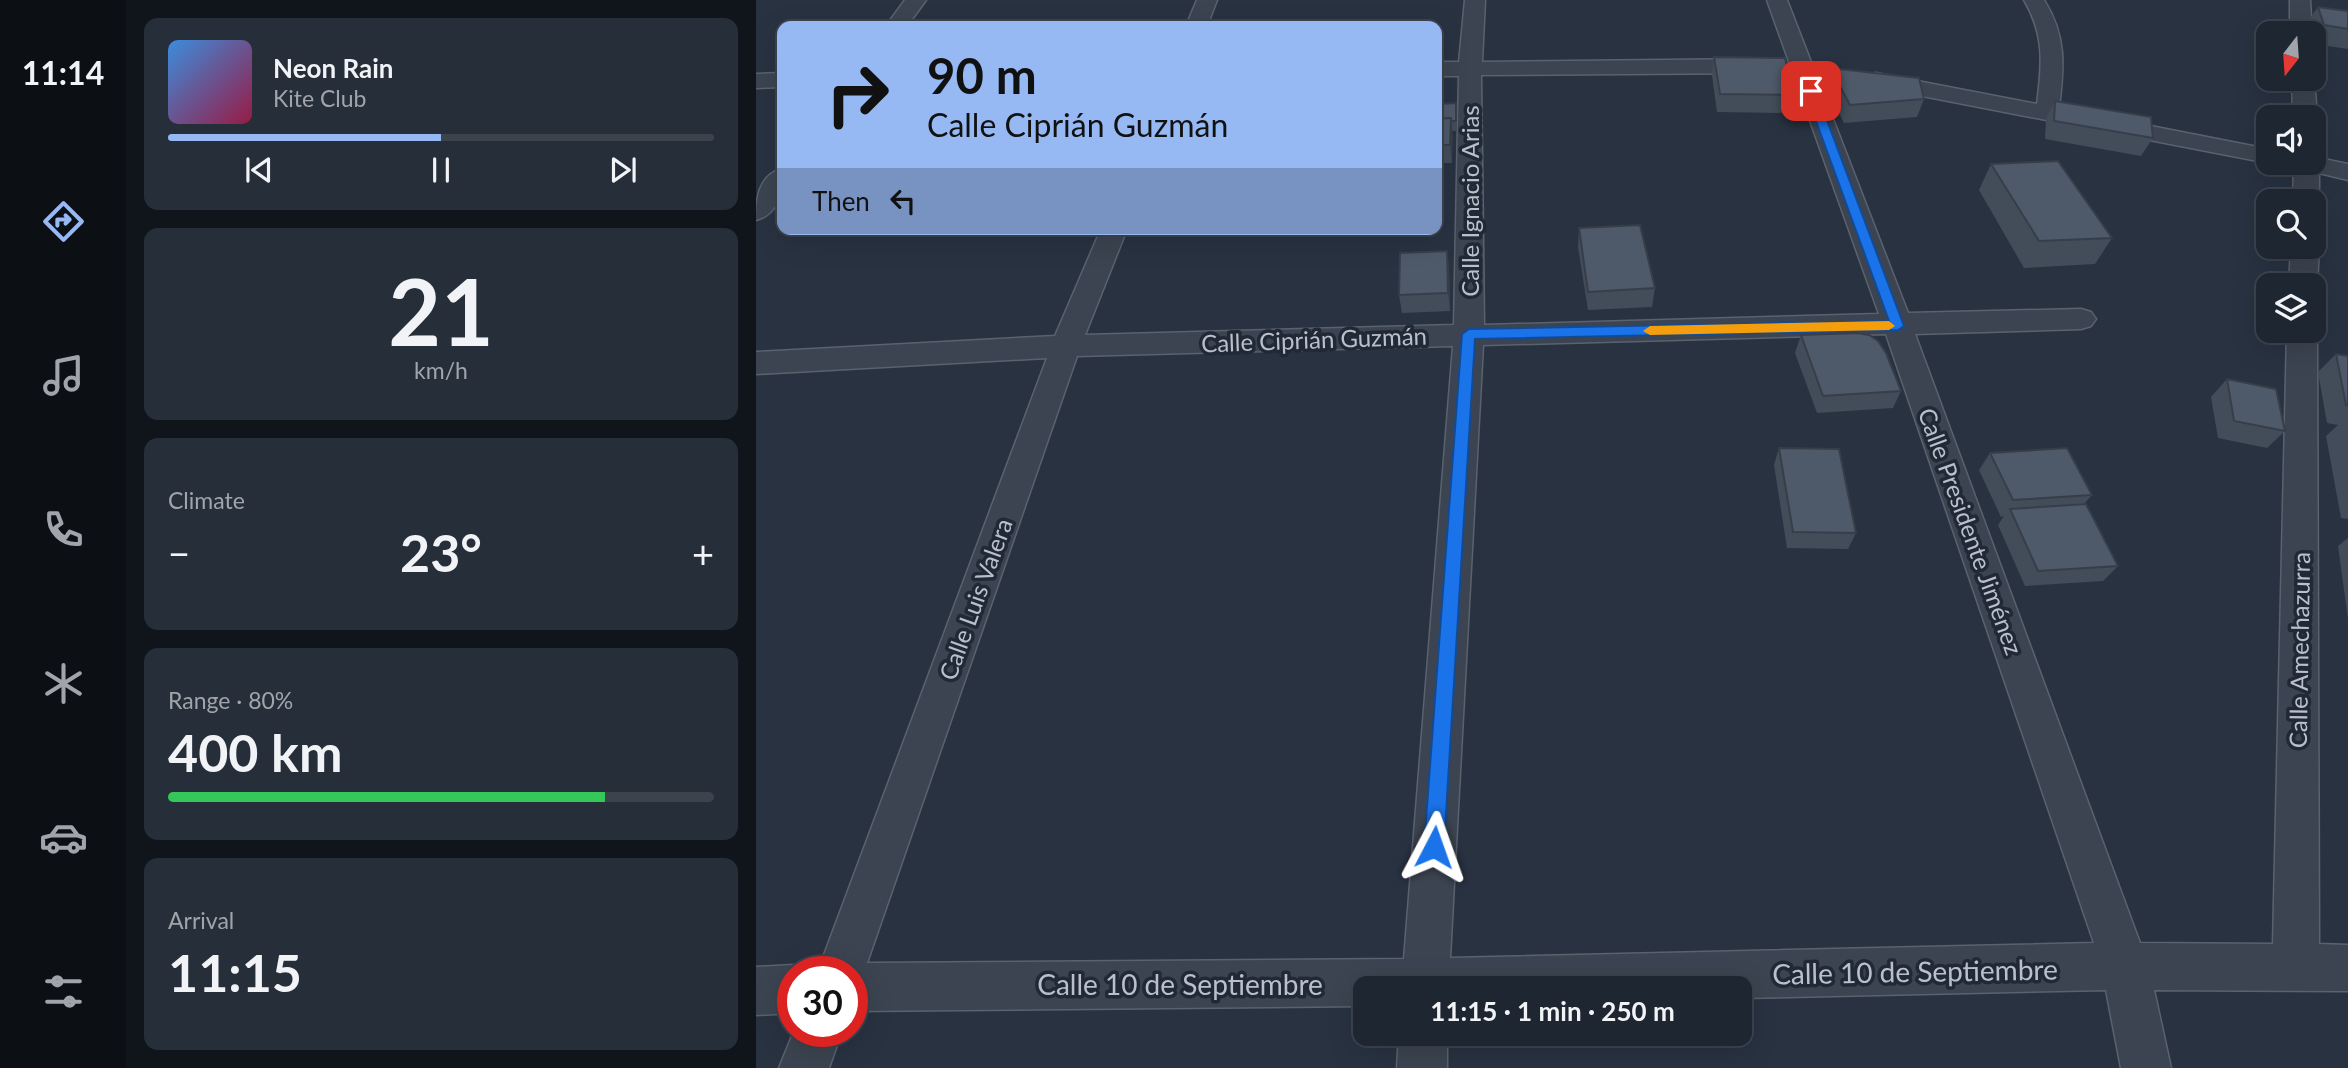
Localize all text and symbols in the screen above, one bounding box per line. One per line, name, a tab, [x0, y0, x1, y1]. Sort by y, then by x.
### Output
north arrow	[2256, 21, 2326, 91]
map controls	[2256, 21, 2326, 343]
text: 90 m	[927, 46, 1037, 104]
icon: right	[812, 49, 903, 140]
text: Neon Rain	[273, 52, 393, 84]
text: 11:14	[22, 53, 104, 92]
pin	[1781, 61, 1841, 121]
icon: arrive	[1792, 72, 1830, 110]
text: Kite Club	[273, 84, 366, 112]
text: Calle Ciprián Guzmán	[927, 105, 1228, 144]
street label: Calle Ignacio Arias	[1455, 105, 1484, 297]
button: sound	[2256, 105, 2326, 175]
icon: previous	[240, 151, 278, 189]
icon: pause	[422, 151, 460, 189]
icon: next	[604, 151, 642, 189]
icon: left	[884, 182, 922, 220]
text: Then	[812, 185, 870, 217]
button: search	[2256, 189, 2326, 259]
icon: directions	[39, 197, 88, 246]
text: 21	[388, 256, 494, 365]
button: layers	[2256, 273, 2326, 343]
street label: Calle Ciprián Guzmán	[1201, 321, 1427, 357]
icon: music	[39, 351, 88, 400]
text: km/h	[414, 356, 468, 384]
street label: Calle Presidente Jiménez	[1913, 404, 2029, 658]
text: Climate	[168, 486, 245, 514]
icon: phone	[39, 505, 88, 554]
street label: Calle Luis Valera	[932, 514, 1018, 684]
text: 23°	[400, 521, 482, 583]
text: −	[168, 530, 190, 576]
text: +	[692, 530, 714, 576]
street label: Calle Amechazurra	[2283, 552, 2315, 748]
icon: climate	[39, 659, 88, 708]
text: Range · 80%	[168, 686, 293, 714]
text: 400 km	[168, 721, 342, 783]
position arrow	[1397, 810, 1471, 884]
icon: car	[39, 813, 88, 862]
text: Arrival	[168, 906, 234, 934]
text: 11:15	[168, 941, 302, 1003]
street label: Calle 10 de Septiembre	[1772, 952, 2058, 990]
speed limit sign: 30	[777, 956, 868, 1047]
icon: filters	[39, 967, 88, 1016]
street label: Calle 10 de Septiembre	[1037, 967, 1323, 1001]
text: 11:15 · 1 min · 250 m	[1430, 995, 1675, 1027]

